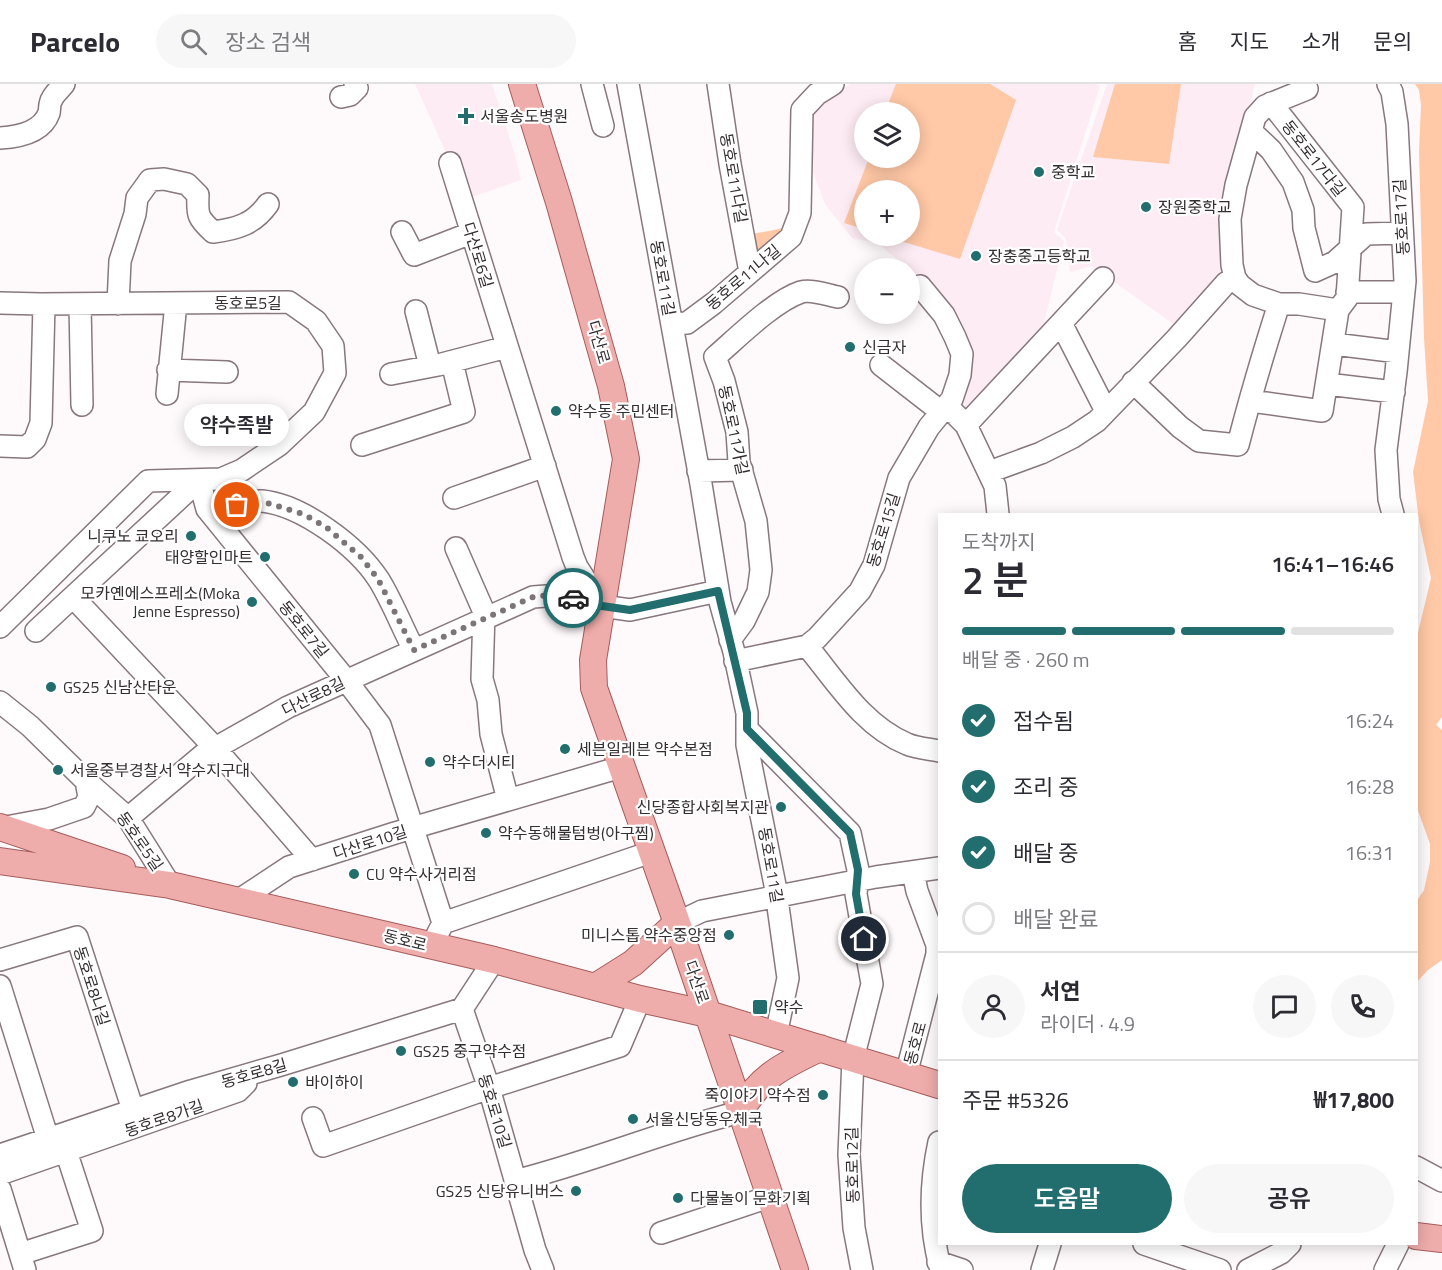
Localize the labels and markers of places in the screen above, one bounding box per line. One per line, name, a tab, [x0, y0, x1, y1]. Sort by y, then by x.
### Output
place label: 서울송도병원	[480, 104, 568, 128]
marker: 서울송도병원	[457, 107, 475, 125]
place label: 중학교	[1051, 160, 1095, 184]
marker: 중학교	[1032, 165, 1046, 179]
place label: 장원중학교	[1158, 195, 1232, 219]
marker: 장원중학교	[1139, 200, 1153, 214]
place label: 장충중고등학교	[988, 244, 1091, 268]
marker: 장충중고등학교	[969, 249, 983, 263]
place label: 신금자	[862, 335, 906, 359]
marker: 신금자	[843, 340, 857, 354]
place label: 약수동 주민센터	[568, 399, 675, 423]
callout: 약수족발	[184, 403, 290, 445]
marker: 약수동 주민센터	[549, 404, 563, 418]
pin	[211, 479, 262, 530]
place label: 니쿠노 쿄오리	[87, 524, 179, 548]
marker: 니쿠노 쿄오리	[184, 529, 198, 543]
place label: 태양할인마트	[165, 545, 253, 569]
marker: 태양할인마트	[258, 550, 272, 564]
place label: 모카옌에스프레소(Moka Jenne Espresso)	[81, 581, 240, 623]
marker: 모카옌에스프레소(Moka Jenne Espresso)	[245, 595, 259, 609]
place label: GS25 신남산타운	[63, 675, 177, 699]
marker: GS25 신남산타운	[44, 680, 58, 694]
place label: 세븐일레븐 약수본점	[577, 737, 713, 761]
marker: 세븐일레븐 약수본점	[558, 742, 572, 756]
place label: 약수더시티	[442, 750, 516, 774]
marker: 약수더시티	[423, 755, 437, 769]
place label: 서울중부경찰서 약수지구대	[70, 758, 250, 782]
marker: 서울중부경찰서 약수지구대	[51, 763, 65, 777]
place label: 신당종합사회복지관	[637, 795, 769, 819]
marker: 신당종합사회복지관	[774, 800, 788, 814]
place label: 약수동해물텀벙(아구찜)	[498, 821, 654, 845]
marker: 약수동해물텀벙(아구찜)	[479, 826, 493, 840]
place label: CU 약수사거리점	[366, 862, 477, 886]
marker: CU 약수사거리점	[347, 867, 361, 881]
pin	[838, 913, 889, 964]
place label: 미니스톱 약수중앙점	[581, 923, 717, 947]
marker: 미니스톱 약수중앙점	[722, 928, 736, 942]
place label: 약수	[774, 995, 803, 1019]
marker: 약수	[751, 998, 769, 1016]
place label: GS25 중구약수점	[413, 1039, 527, 1063]
marker: GS25 중구약수점	[394, 1044, 408, 1058]
place label: 바이하이	[305, 1070, 364, 1094]
marker: 바이하이	[286, 1075, 300, 1089]
place label: 죽이야기 약수점	[704, 1083, 811, 1107]
marker: 죽이야기 약수점	[816, 1088, 830, 1102]
place label: 서울신당동우체국	[645, 1107, 763, 1131]
marker: 서울신당동우체국	[626, 1112, 640, 1126]
place label: GS25 신당유니버스	[436, 1179, 564, 1203]
marker: GS25 신당유니버스	[569, 1184, 583, 1198]
place label: 다물놀이 문화기획	[690, 1186, 811, 1210]
marker: 다물놀이 문화기획	[671, 1191, 685, 1205]

